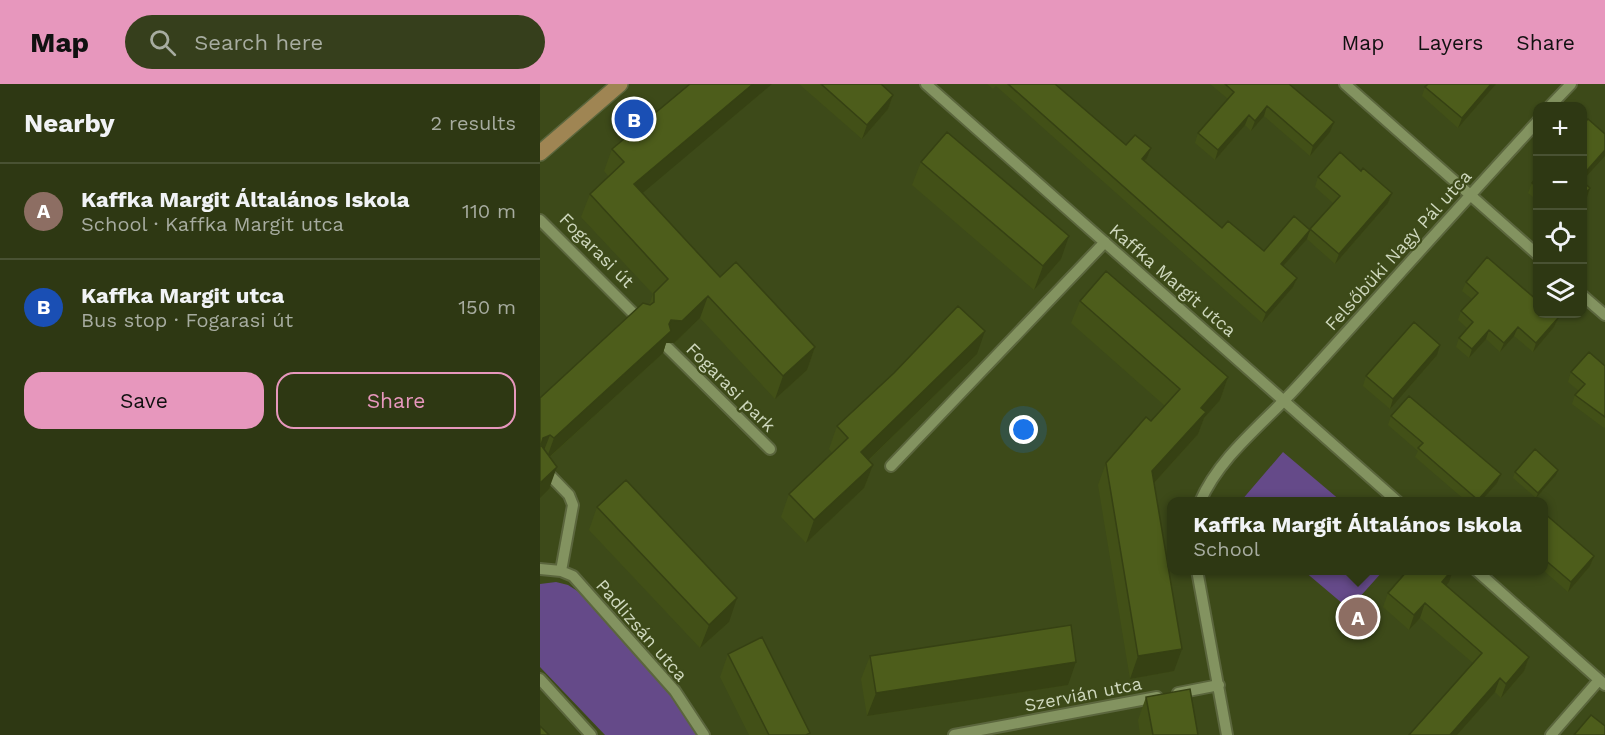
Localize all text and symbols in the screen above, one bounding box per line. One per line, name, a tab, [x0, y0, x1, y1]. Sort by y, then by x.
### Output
search box	[125, 15, 545, 69]
text: Map	[30, 26, 89, 59]
icon: search	[146, 26, 179, 59]
text: Search here	[194, 30, 323, 55]
text: Map	[1341, 30, 1384, 55]
text: Layers	[1417, 30, 1483, 55]
text: Share	[1516, 30, 1575, 55]
pin: B	[614, 96, 653, 141]
map controls	[1533, 102, 1587, 318]
button: +	[1533, 102, 1587, 156]
text: Nearby	[24, 108, 115, 138]
text: 2 results	[431, 111, 516, 135]
button: −	[1533, 156, 1587, 210]
street label: Felsőbüki Nagy Pál utca	[1320, 165, 1476, 335]
text: Kaffka Margit Általános Iskola	[81, 187, 410, 212]
text: A	[37, 199, 50, 223]
text: 110 m	[462, 199, 516, 223]
street label: Fogarasi út	[555, 208, 639, 292]
button: locate	[1533, 210, 1587, 264]
text: School · Kaffka Margit utca	[81, 212, 344, 236]
street label: Kaffka Margit utca	[1105, 219, 1241, 341]
button: layers	[1533, 264, 1587, 318]
text: Kaffka Margit utca	[81, 283, 284, 308]
text: B	[37, 295, 50, 319]
text: 150 m	[458, 295, 516, 319]
text: Bus stop · Fogarasi út	[81, 308, 293, 332]
street label: Fogarasi park	[682, 338, 780, 436]
button: Save	[24, 372, 264, 429]
button: Share	[276, 372, 516, 429]
your location	[1009, 415, 1038, 444]
popup	[1167, 497, 1548, 575]
text: Kaffka Margit Általános Iskola	[1193, 512, 1522, 537]
text: School	[1193, 537, 1260, 561]
street label: Padlizsán utca	[592, 575, 692, 685]
pin: A	[1338, 594, 1378, 640]
street label: Szervián utca	[1022, 672, 1144, 716]

